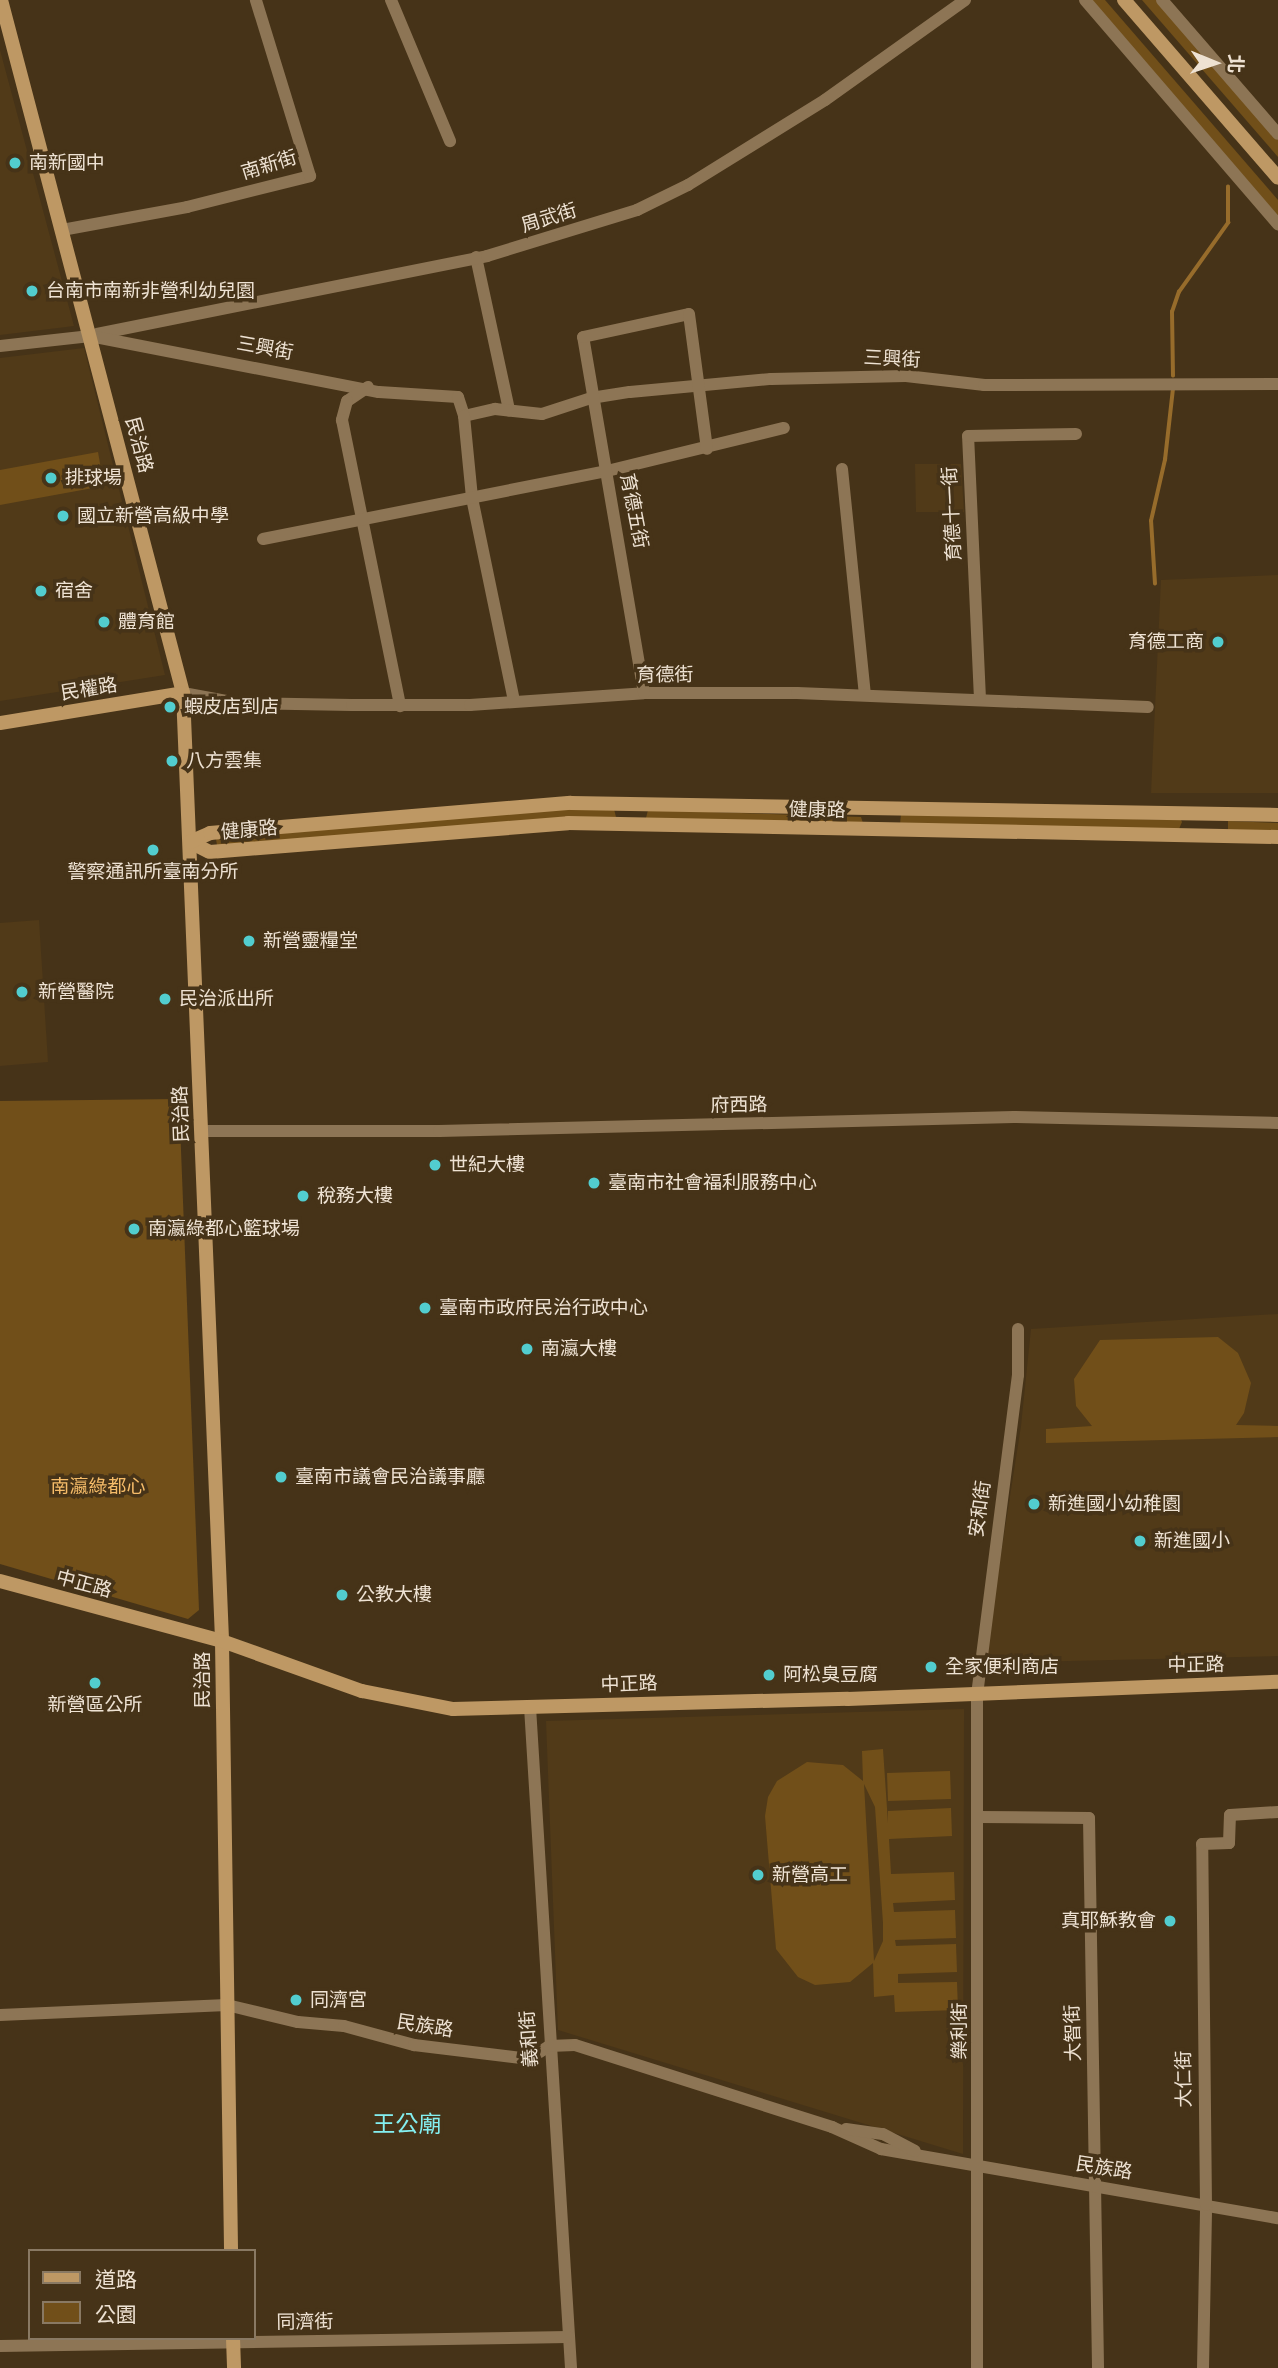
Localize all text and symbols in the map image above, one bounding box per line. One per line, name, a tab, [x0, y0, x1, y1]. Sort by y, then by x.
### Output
north arrow	[1180, 28, 1250, 98]
text: 北	[1225, 54, 1247, 74]
street label: 南新街	[238, 146, 300, 184]
place label: 南新國中	[29, 152, 105, 174]
marker: 南新國中	[7, 155, 23, 171]
street label: 周武街	[518, 199, 580, 237]
place label: 台南市南新非營利幼兒園	[46, 280, 255, 302]
marker: 台南市南新非營利幼兒園	[24, 283, 40, 299]
street label: 三興街	[235, 332, 295, 364]
street label: 三興街	[863, 346, 921, 372]
street label: 民治路	[121, 415, 157, 475]
street label: 育德十一街	[938, 466, 966, 562]
place label: 排球場	[65, 467, 122, 489]
marker: 排球場	[43, 470, 59, 486]
street label: 育德五街	[616, 472, 652, 550]
place label: 國立新營高級中學	[77, 505, 229, 527]
marker: 國立新營高級中學	[55, 508, 71, 524]
place label: 宿舍	[55, 580, 93, 602]
marker: 宿舍	[33, 583, 49, 599]
place label: 體育館	[118, 611, 175, 633]
marker: 體育館	[96, 614, 112, 630]
place label: 育德工商	[1128, 631, 1204, 653]
marker: 育德工商	[1210, 634, 1226, 650]
street label: 育德街	[636, 663, 694, 687]
street label: 民權路	[59, 673, 119, 705]
place label: 蝦皮店到店	[184, 696, 279, 718]
marker: 蝦皮店到店	[162, 699, 178, 715]
place label: 八方雲集	[186, 750, 262, 772]
marker: 八方雲集	[164, 753, 180, 769]
street label: 健康路	[788, 798, 846, 822]
street label: 健康路	[220, 816, 278, 844]
marker: 警察通訊所臺南分所	[145, 842, 161, 858]
place label: 警察通訊所臺南分所	[68, 861, 238, 883]
place label: 新營靈糧堂	[263, 930, 358, 952]
marker: 新營靈糧堂	[241, 933, 257, 949]
place label: 新營醫院	[38, 981, 114, 1003]
marker: 新營醫院	[12, 982, 32, 1002]
place label: 民治派出所	[179, 988, 274, 1010]
marker: 民治派出所	[157, 991, 173, 1007]
street label: 民治路	[169, 1085, 193, 1143]
street label: 府西路	[710, 1093, 768, 1117]
place label: 世紀大樓	[449, 1154, 525, 1176]
marker: 世紀大樓	[427, 1157, 443, 1173]
place label: 臺南市社會福利服務中心	[608, 1172, 817, 1194]
marker: 臺南市社會福利服務中心	[586, 1175, 602, 1191]
place label: 稅務大樓	[317, 1185, 393, 1207]
marker: 稅務大樓	[295, 1188, 311, 1204]
place label: 南瀛綠都心籃球場	[148, 1218, 300, 1240]
marker: 南瀛綠都心籃球場	[126, 1221, 142, 1237]
place label: 臺南市政府民治行政中心	[439, 1297, 648, 1319]
marker: 臺南市政府民治行政中心	[417, 1300, 433, 1316]
place label: 南瀛大樓	[541, 1338, 617, 1360]
marker: 南瀛大樓	[519, 1341, 535, 1357]
place label: 臺南市議會民治議事廳	[295, 1466, 485, 1488]
marker: 臺南市議會民治議事廳	[273, 1469, 289, 1485]
park label: 南瀛綠都心	[51, 1476, 145, 1498]
street label: 安和街	[965, 1479, 995, 1539]
place label: 新進國小幼稚園	[1048, 1493, 1181, 1515]
marker: 新進國小幼稚園	[1026, 1496, 1042, 1512]
place label: 新進國小	[1154, 1530, 1230, 1552]
marker: 新進國小	[1132, 1533, 1148, 1549]
street label: 中正路	[54, 1566, 114, 1602]
place label: 公教大樓	[356, 1584, 432, 1606]
marker: 公教大樓	[334, 1587, 350, 1603]
street label: 民治路	[192, 1652, 214, 1708]
street label: 中正路	[1167, 1653, 1225, 1677]
place label: 全家便利商店	[945, 1656, 1059, 1678]
marker: 全家便利商店	[923, 1659, 939, 1675]
place label: 阿松臭豆腐	[783, 1664, 878, 1686]
marker: 阿松臭豆腐	[761, 1667, 777, 1683]
street label: 中正路	[600, 1672, 658, 1696]
marker: 新營區公所	[87, 1675, 103, 1691]
place label: 新營區公所	[48, 1694, 142, 1716]
place label: 新營高工	[772, 1864, 848, 1886]
marker: 新營高工	[750, 1867, 766, 1883]
place label: 真耶穌教會	[1061, 1910, 1156, 1932]
marker: 真耶穌教會	[1162, 1913, 1178, 1929]
place label: 同濟宮	[310, 1989, 367, 2011]
marker: 同濟宮	[288, 1992, 304, 2008]
street label: 樂利街	[949, 2003, 971, 2059]
street label: 大智街	[1061, 2004, 1085, 2062]
street label: 民族路	[395, 2010, 455, 2042]
street label: 義和街	[516, 2010, 542, 2068]
street label: 大仁街	[1172, 2050, 1196, 2108]
district label: 王公廟	[373, 2110, 441, 2138]
street label: 民族路	[1074, 2152, 1134, 2184]
legend	[28, 2249, 256, 2340]
text: 道路	[95, 2268, 137, 2292]
text: 公園	[95, 2303, 137, 2327]
street label: 同濟街	[276, 2310, 334, 2334]

